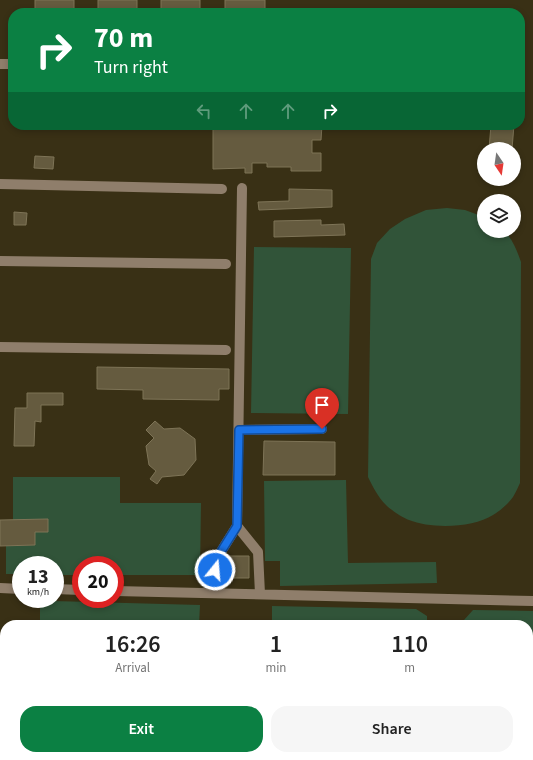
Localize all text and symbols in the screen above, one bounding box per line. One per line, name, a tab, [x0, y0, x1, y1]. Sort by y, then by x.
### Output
text: 70 m	[94, 18, 153, 58]
icon: right	[28, 24, 80, 76]
text: Turn right	[94, 55, 168, 80]
icon: left	[193, 100, 215, 122]
icon: ahead	[235, 100, 257, 122]
icon: ahead	[277, 100, 299, 122]
icon: right	[319, 100, 341, 122]
north arrow	[477, 142, 521, 186]
map controls	[477, 142, 521, 238]
button: layers	[477, 194, 521, 238]
pin	[305, 388, 339, 429]
icon: arrive	[311, 394, 333, 416]
position arrow	[194, 549, 236, 591]
speed limit sign: 20	[72, 556, 124, 608]
text: 13	[27, 563, 49, 591]
text: km/h	[27, 585, 49, 599]
text: 16:26	[105, 627, 161, 662]
text: 1	[270, 627, 282, 662]
text: 110	[391, 627, 428, 662]
text: Arrival	[115, 659, 150, 677]
text: min	[265, 659, 286, 677]
text: m	[404, 659, 415, 677]
button: Exit	[20, 706, 263, 752]
button: Share	[271, 706, 513, 752]

